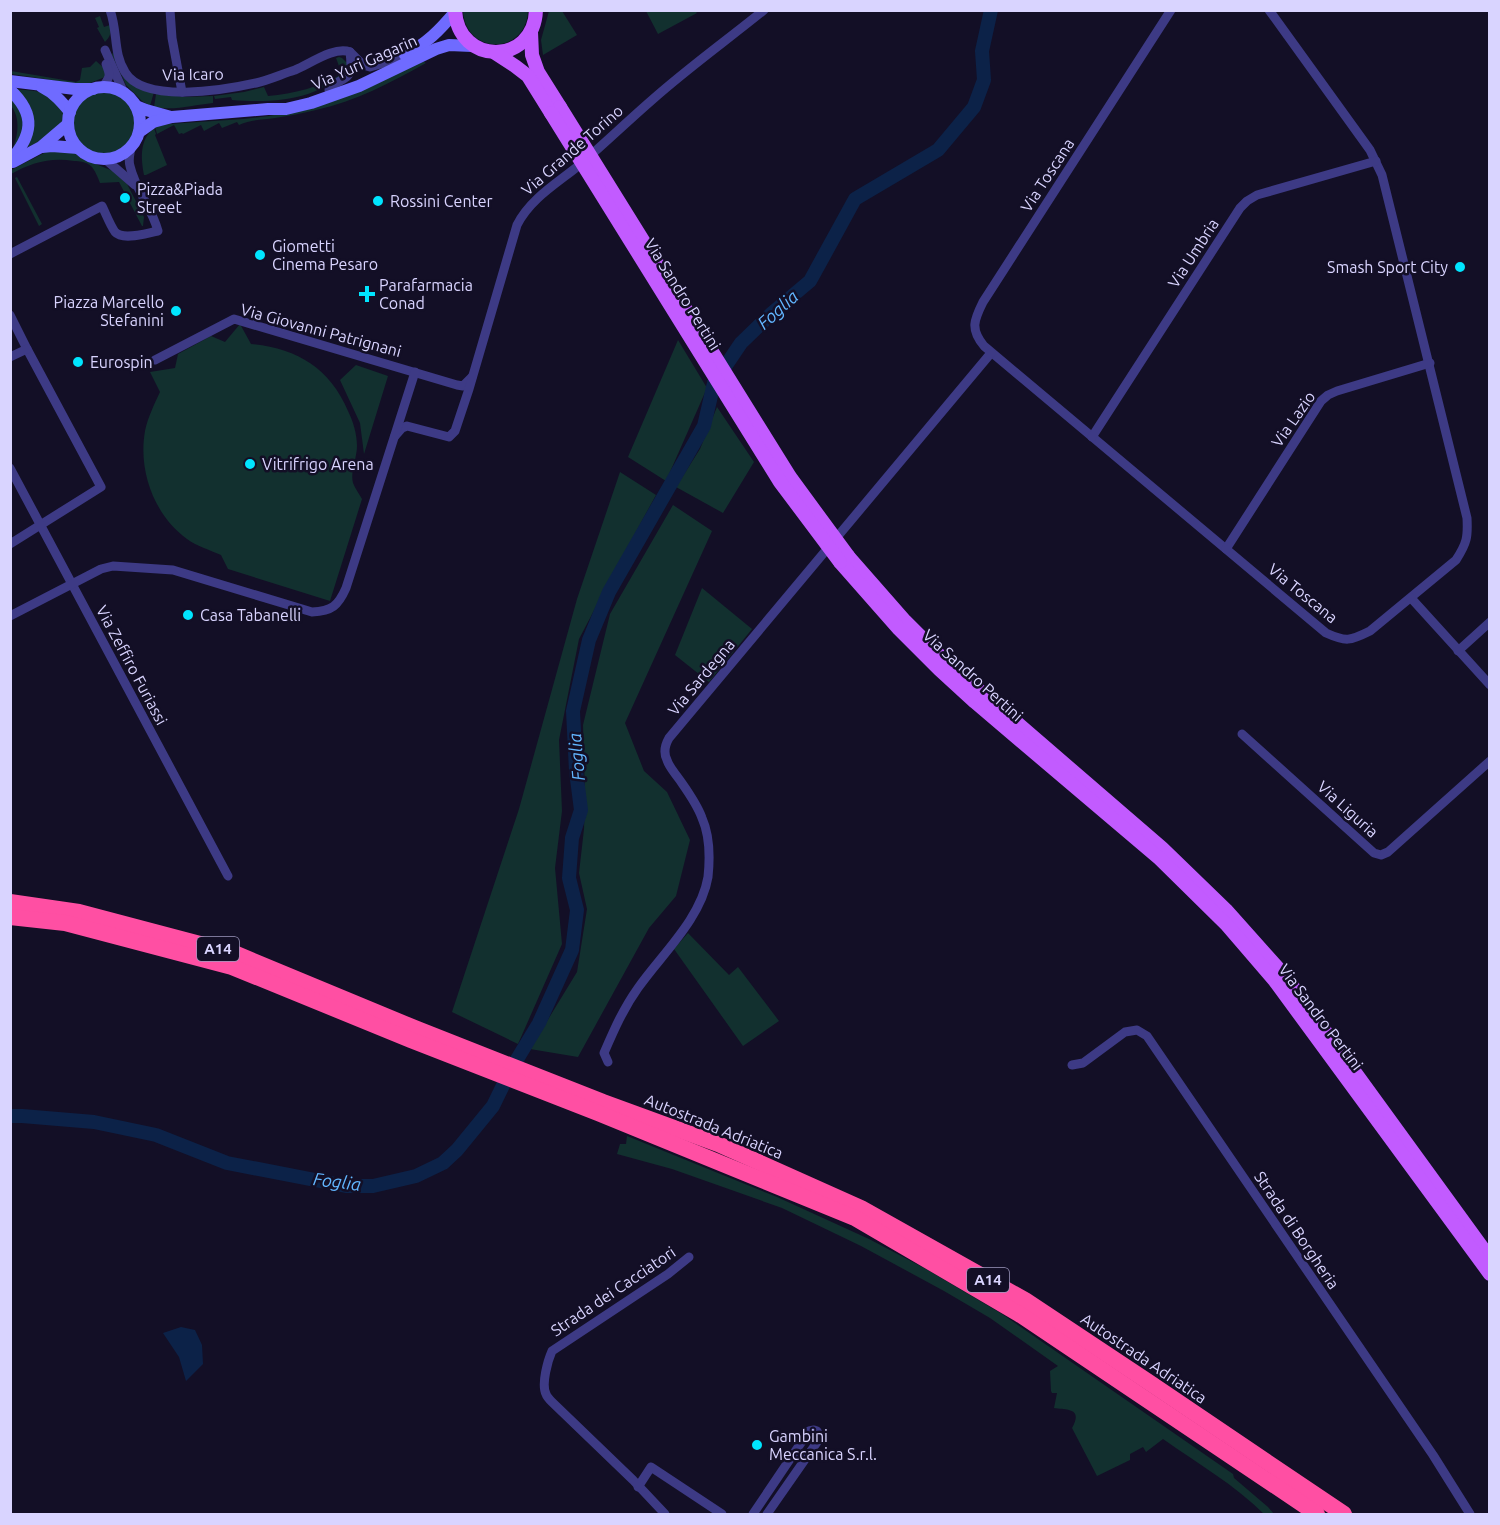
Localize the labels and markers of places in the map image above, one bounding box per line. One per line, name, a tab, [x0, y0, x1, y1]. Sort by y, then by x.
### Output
place label: Pizza&Piada Street	[137, 180, 223, 216]
marker: Pizza&Piada Street	[118, 191, 132, 205]
place label: Rossini Center	[390, 192, 493, 210]
marker: Rossini Center	[371, 194, 385, 208]
place label: Giometti Cinema Pesaro	[272, 237, 378, 273]
marker: Giometti Cinema Pesaro	[253, 248, 267, 262]
place label: Smash Sport City	[1327, 258, 1448, 276]
marker: Smash Sport City	[1453, 260, 1467, 274]
place label: Parafarmacia Conad	[379, 276, 473, 312]
marker: Parafarmacia Conad	[360, 287, 374, 301]
place label: Piazza Marcello Stefanini	[54, 293, 164, 329]
marker: Piazza Marcello Stefanini	[169, 304, 183, 318]
place label: Eurospin	[90, 353, 153, 371]
marker: Eurospin	[71, 355, 85, 369]
place label: Vitrifrigo Arena	[262, 455, 374, 473]
marker: Vitrifrigo Arena	[243, 457, 257, 471]
place label: Casa Tabanelli	[200, 606, 301, 624]
marker: Casa Tabanelli	[181, 608, 195, 622]
place label: Gambini Meccanica S.r.l.	[769, 1427, 877, 1463]
marker: Gambini Meccanica S.r.l.	[750, 1438, 764, 1452]

